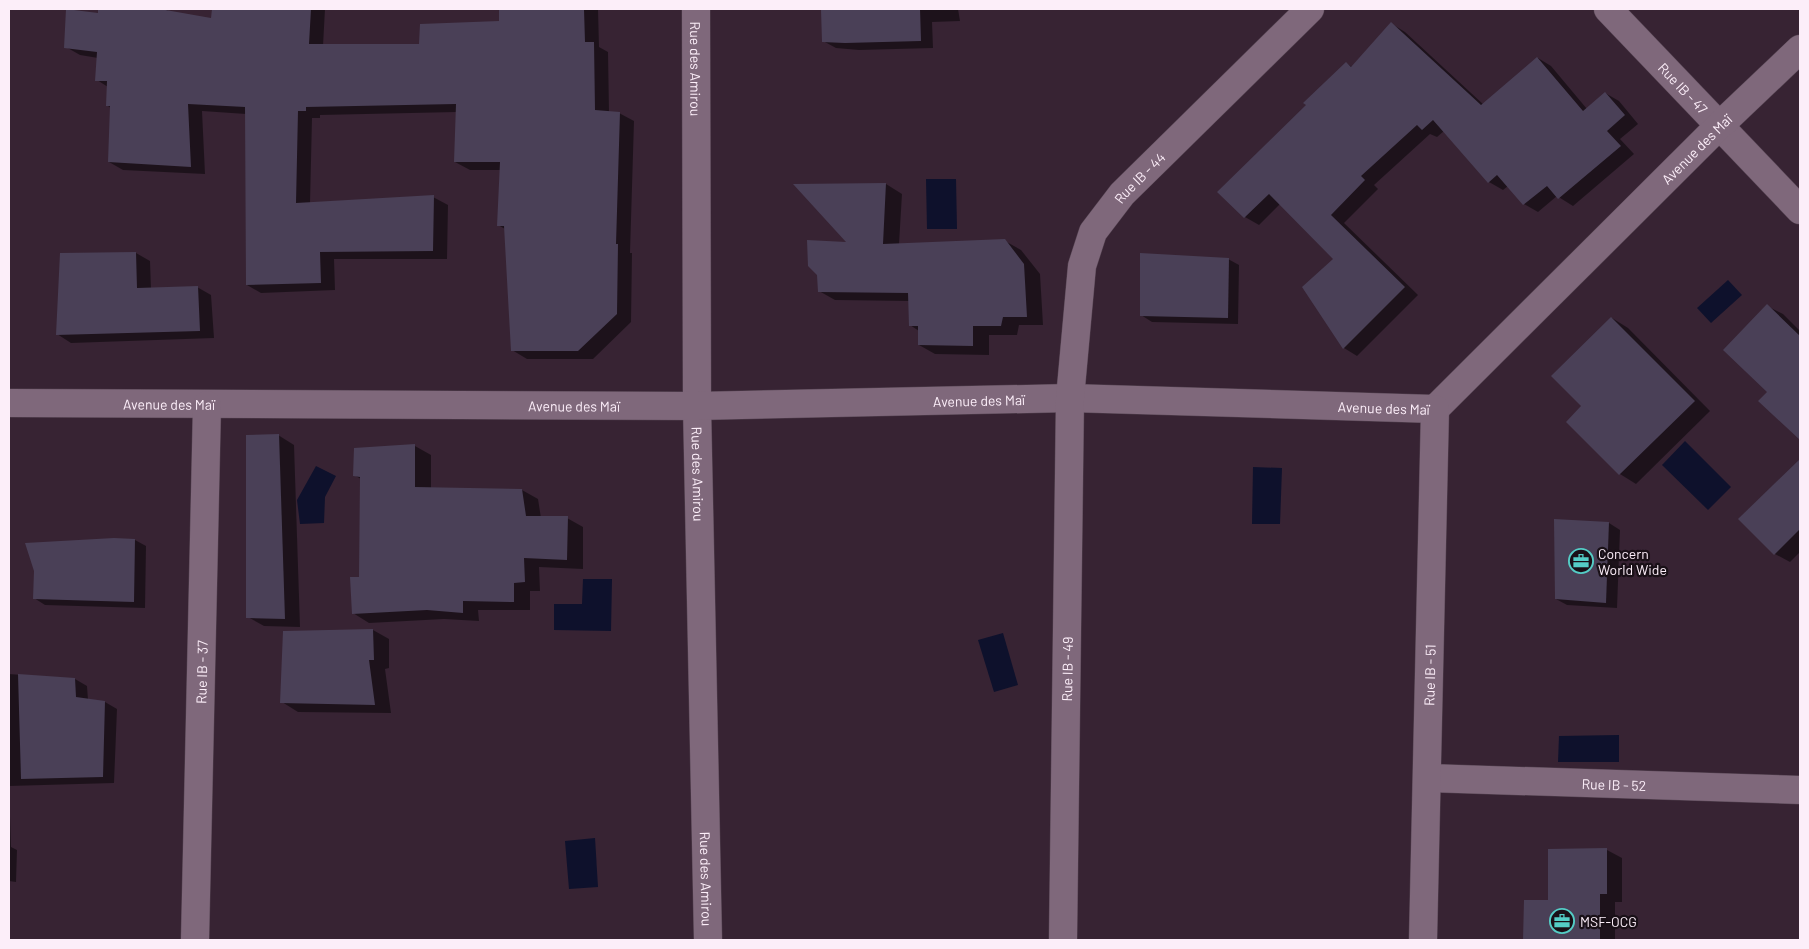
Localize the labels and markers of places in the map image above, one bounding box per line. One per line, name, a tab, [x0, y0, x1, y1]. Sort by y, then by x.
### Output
place label: Concern World Wide	[1598, 545, 1667, 578]
office icon: Concern World Wide	[1568, 548, 1594, 574]
office icon: MSF-OCG	[1549, 908, 1575, 934]
place label: MSF-OCG	[1580, 913, 1637, 930]

